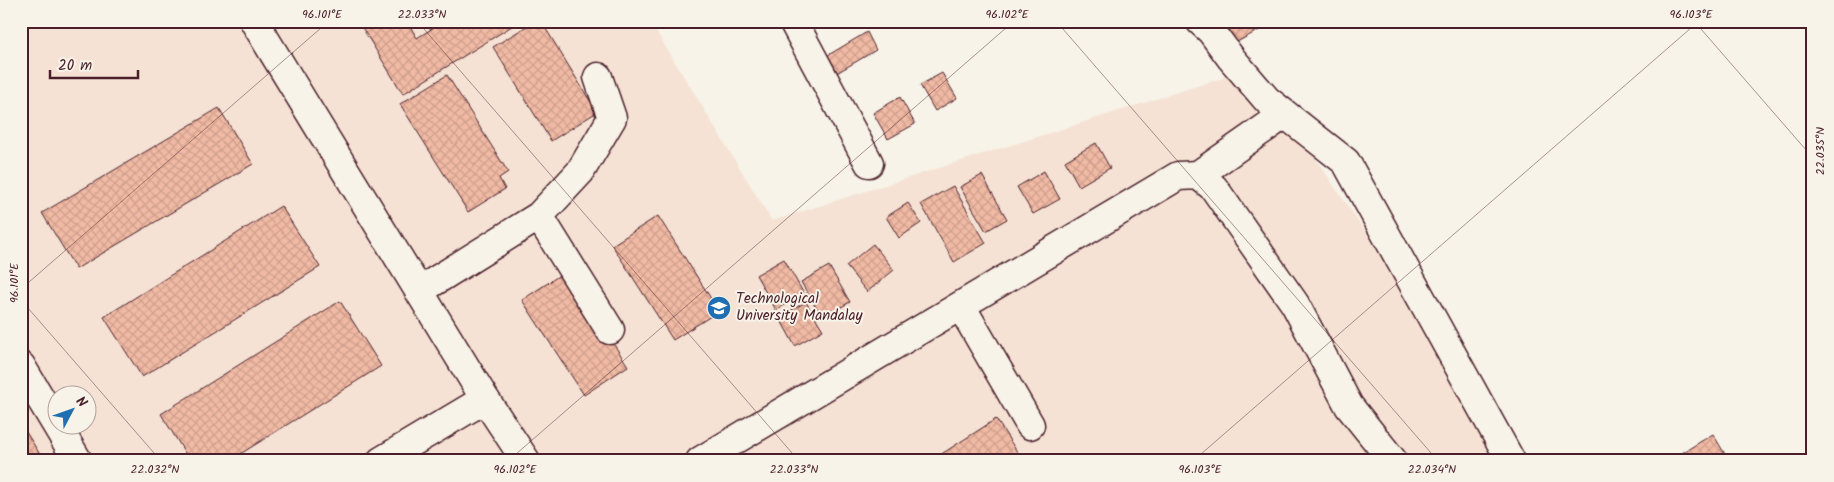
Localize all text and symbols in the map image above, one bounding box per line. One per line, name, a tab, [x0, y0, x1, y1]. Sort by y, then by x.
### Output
text: 96.101°E	[302, 5, 343, 24]
text: 22.033°N	[398, 5, 446, 24]
text: 96.102°E	[985, 5, 1030, 24]
text: 96.103°E	[1669, 5, 1714, 24]
scale bar	[50, 48, 138, 80]
text: 20 m	[58, 54, 92, 78]
text: 22.035°N	[1811, 127, 1830, 175]
text: 96.101°E	[5, 262, 24, 303]
place label: Technological University Mandalay	[736, 287, 863, 328]
school or university icon: Technological University Mandalay	[706, 295, 732, 321]
north arrow	[48, 384, 98, 434]
text: N	[70, 392, 92, 413]
text: 22.032°N	[131, 460, 179, 479]
text: 96.102°E	[493, 460, 538, 479]
text: 22.033°N	[770, 460, 818, 479]
text: 96.103°E	[1178, 460, 1223, 479]
text: 22.034°N	[1408, 460, 1456, 479]

